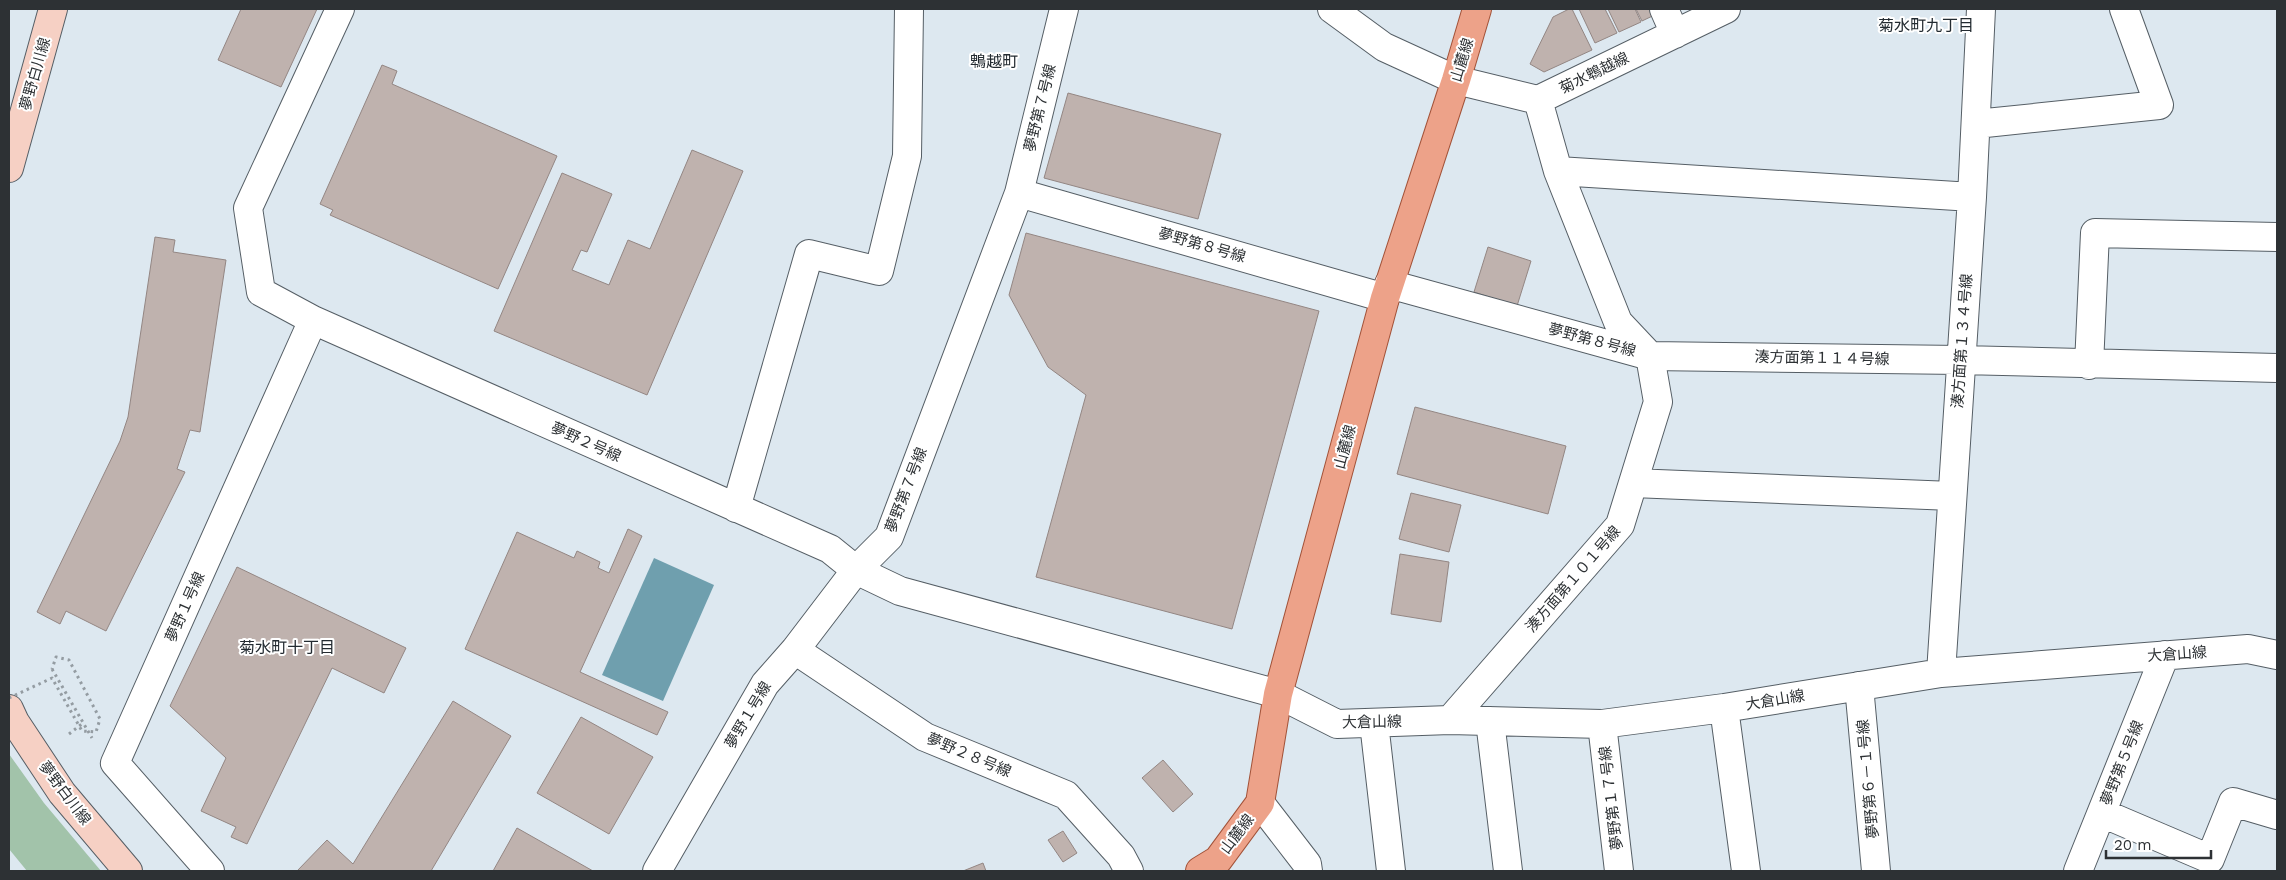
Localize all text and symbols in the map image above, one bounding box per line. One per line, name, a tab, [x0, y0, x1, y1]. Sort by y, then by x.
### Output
district label: 菊水町九丁目	[1878, 16, 1974, 35]
street label: 夢野白川線	[16, 35, 54, 113]
street label: 山麓線	[1447, 36, 1477, 84]
street label: 菊水鵯越線	[1556, 48, 1632, 98]
district label: 鵯越町	[970, 52, 1018, 71]
street label: 夢野第７号線	[1020, 62, 1060, 154]
street label: 夢野第８号線	[1156, 224, 1248, 266]
street label: 湊方面第１３４号線	[1948, 273, 1976, 409]
street label: 夢野第８号線	[1546, 320, 1638, 360]
street label: 湊方面第１１４号線	[1754, 348, 1890, 368]
street label: 夢野２号線	[548, 419, 624, 465]
street label: 山麓線	[1330, 423, 1360, 471]
street label: 夢野第７号線	[881, 445, 931, 535]
street label: 湊方面第１０１号線	[1522, 522, 1624, 636]
street label: 夢野１号線	[162, 569, 208, 645]
district label: 菊水町十丁目	[239, 638, 335, 657]
street label: 大倉山線	[2146, 643, 2208, 665]
street label: 夢野１号線	[721, 678, 775, 752]
street label: 大倉山線	[1744, 686, 1806, 714]
street label: 大倉山線	[1342, 712, 1402, 732]
street label: 夢野第６－１号線	[1854, 718, 1882, 840]
street label: 夢野第５号線	[2097, 718, 2147, 808]
street label: 夢野２８号線	[924, 729, 1014, 781]
street label: 夢野第１７号線	[1596, 745, 1626, 851]
street label: 夢野白川線	[35, 758, 95, 828]
street label: 山麓線	[1216, 811, 1258, 857]
scale bar	[2106, 828, 2211, 860]
text: 20 m	[2114, 836, 2152, 854]

